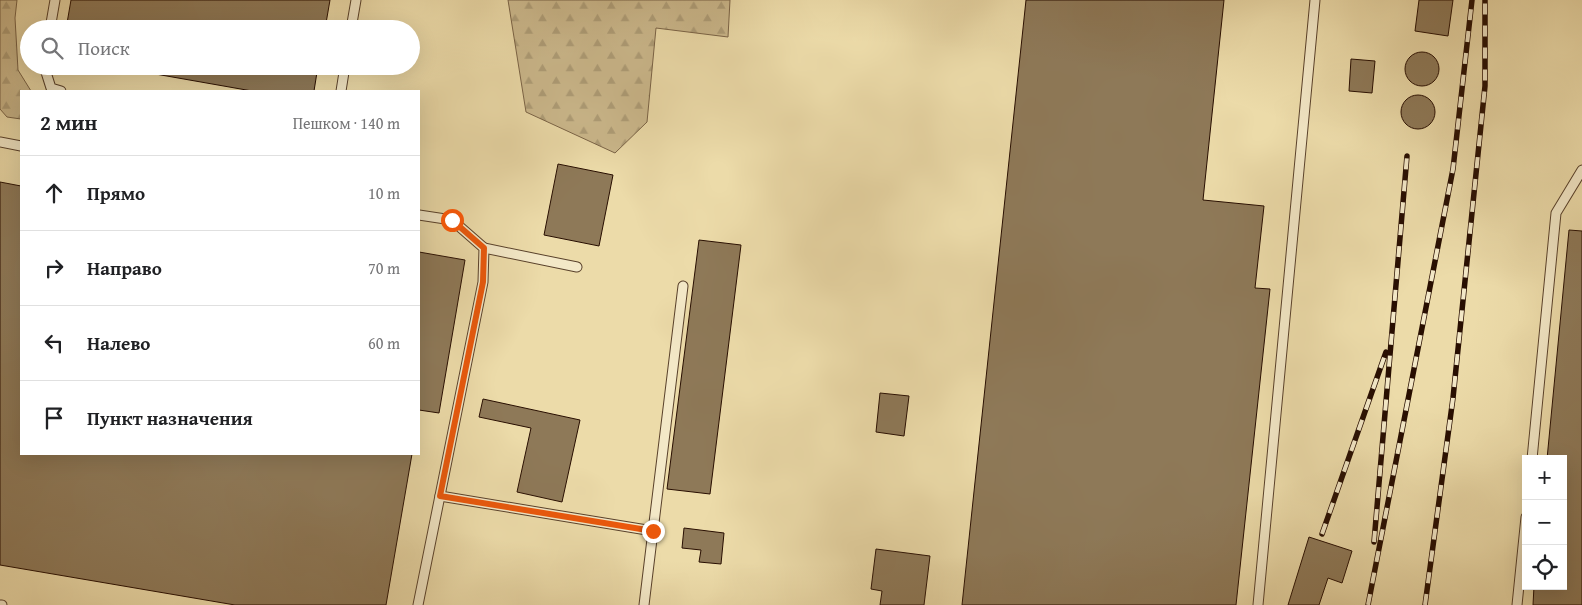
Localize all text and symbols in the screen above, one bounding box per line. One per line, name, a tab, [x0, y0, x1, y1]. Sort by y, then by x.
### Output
search box	[20, 20, 420, 75]
icon: search	[38, 34, 66, 62]
text: Поиск	[78, 34, 130, 62]
text: 2 мин	[40, 107, 97, 138]
text: Пешком · 140 m	[293, 111, 400, 135]
icon: ahead	[40, 179, 68, 207]
text: Прямо	[87, 179, 145, 207]
text: 10 m	[368, 181, 400, 205]
route start	[441, 209, 464, 232]
icon: right	[40, 254, 68, 282]
text: Направо	[87, 254, 162, 282]
text: 70 m	[368, 256, 400, 280]
icon: left	[40, 329, 68, 357]
text: Налево	[87, 329, 150, 357]
text: 60 m	[368, 331, 400, 355]
icon: arrive	[40, 404, 68, 432]
text: Пункт назначения	[87, 404, 253, 432]
map controls	[1522, 455, 1567, 590]
button: +	[1522, 455, 1567, 500]
button: −	[1522, 500, 1567, 545]
route end	[642, 520, 665, 543]
button: locate	[1522, 545, 1567, 590]

